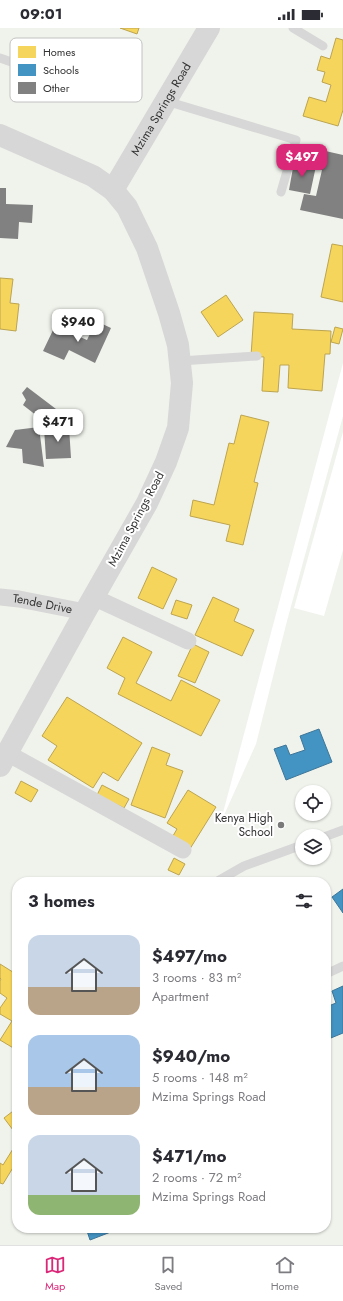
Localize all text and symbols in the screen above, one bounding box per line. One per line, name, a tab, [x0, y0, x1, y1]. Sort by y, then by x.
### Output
text: 09:01	[20, 3, 62, 25]
legend	[10, 38, 142, 102]
text: Homes	[43, 44, 76, 60]
street label: Mzima Springs Road	[126, 59, 196, 159]
text: Schools	[43, 62, 80, 78]
text: Other	[43, 80, 70, 96]
pin: $497	[278, 144, 326, 178]
text: $497	[285, 147, 319, 166]
pin: $940	[54, 309, 102, 343]
text: $940	[61, 312, 95, 331]
pin: $471	[34, 409, 82, 443]
text: $471	[42, 412, 74, 431]
street label: Mzima Springs Road	[103, 468, 169, 570]
street label: Tende Drive	[12, 589, 74, 618]
map controls	[295, 785, 331, 865]
button: locate	[295, 785, 331, 821]
place label: Kenya High School	[215, 809, 273, 841]
marker: Kenya High School	[276, 820, 286, 830]
button: layers	[295, 829, 331, 865]
text: 3 homes	[28, 889, 95, 913]
icon: filters	[293, 890, 315, 912]
text: $497/mo	[152, 944, 227, 968]
icon: home	[60, 951, 108, 999]
text: 3 rooms · 83 m²	[152, 968, 241, 987]
text: Apartment	[152, 987, 209, 1006]
text: $940/mo	[152, 1044, 230, 1068]
icon: home	[60, 1051, 108, 1099]
text: 5 rooms · 148 m²	[152, 1068, 248, 1087]
text: Mzima Springs Road	[152, 1087, 266, 1106]
text: $471/mo	[152, 1144, 226, 1168]
icon: home	[60, 1151, 108, 1199]
text: 2 rooms · 72 m²	[152, 1168, 242, 1187]
text: Mzima Springs Road	[152, 1187, 266, 1206]
tab: Map	[44, 1254, 66, 1294]
tab: Saved	[154, 1254, 182, 1294]
tab: Home	[271, 1254, 299, 1294]

